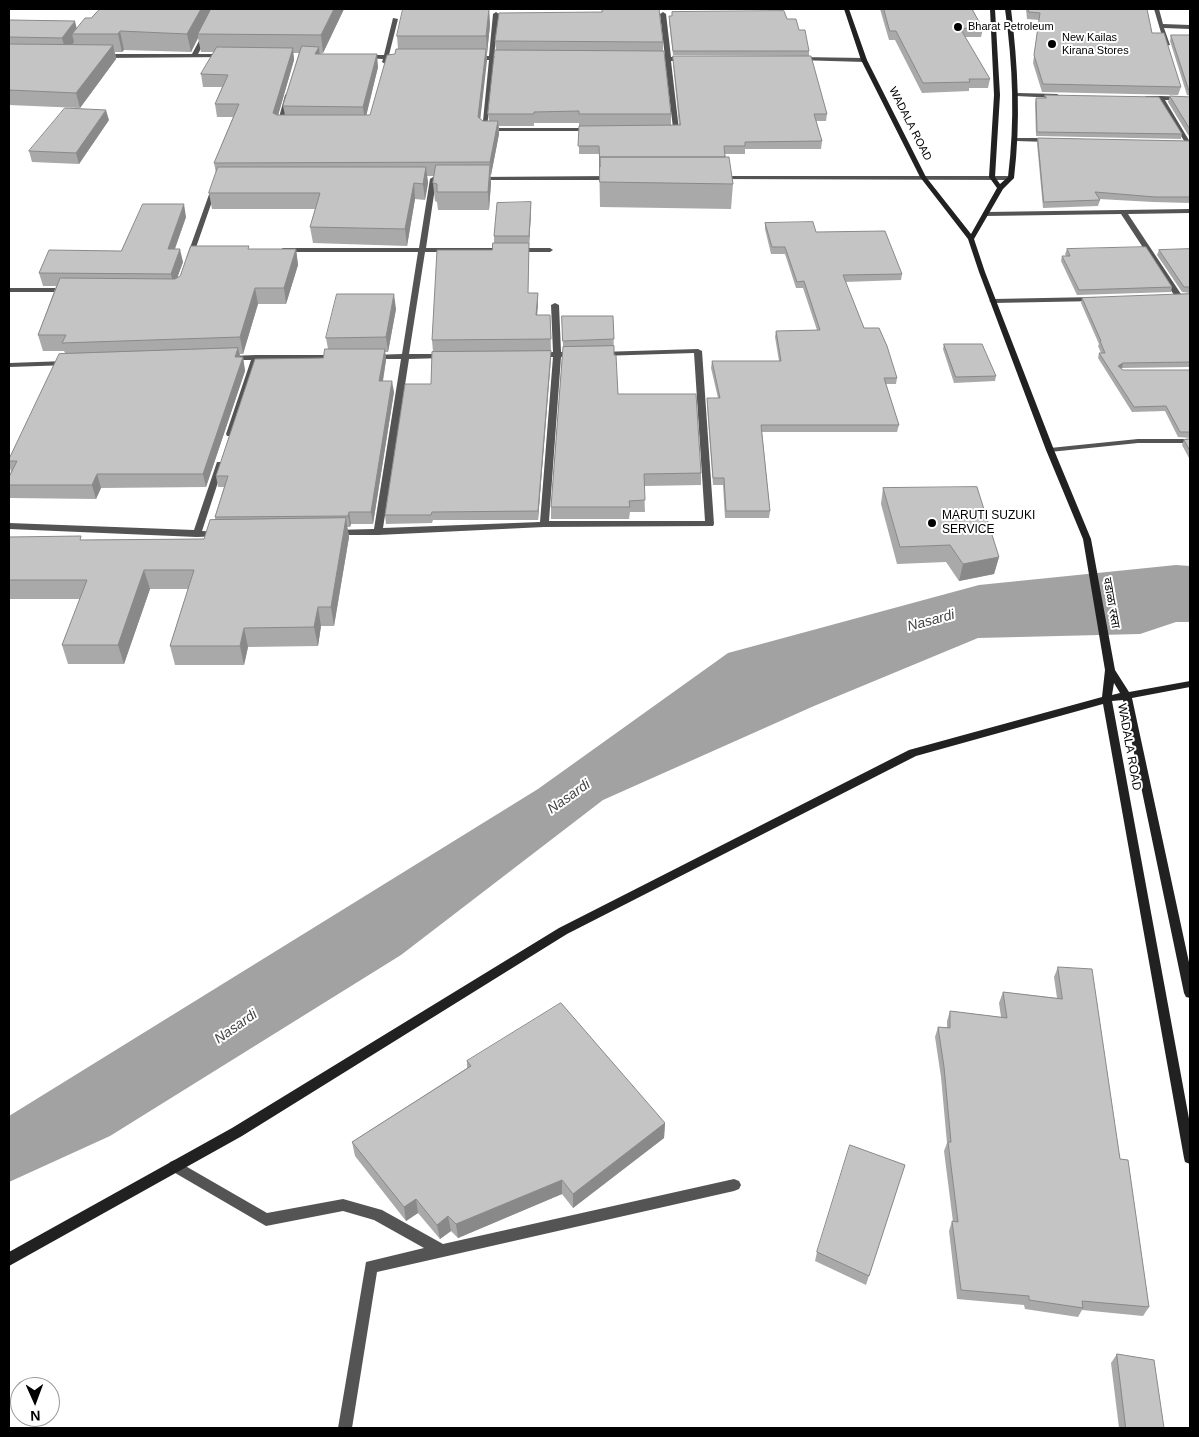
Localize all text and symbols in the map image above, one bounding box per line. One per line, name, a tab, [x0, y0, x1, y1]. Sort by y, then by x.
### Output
place label: Bharat Petroleum	[968, 20, 1054, 34]
marker: Bharat Petroleum	[952, 21, 964, 33]
place label: New Kailas Kirana Stores	[1062, 31, 1129, 57]
marker: New Kailas Kirana Stores	[1046, 38, 1058, 50]
street label: WADALA ROAD	[886, 85, 934, 163]
place label: MARUTI SUZUKI SERVICE	[942, 509, 1035, 537]
marker: MARUTI SUZUKI SERVICE	[926, 517, 938, 529]
street label: वडाळा रस्ता	[1099, 576, 1123, 630]
water label: Nasardi	[906, 607, 956, 635]
street label: WADALA ROAD	[1114, 702, 1144, 792]
water label: Nasardi	[544, 776, 594, 818]
water label: Nasardi	[211, 1006, 261, 1048]
north arrow	[10, 1377, 60, 1427]
text: N	[30, 1408, 41, 1424]

